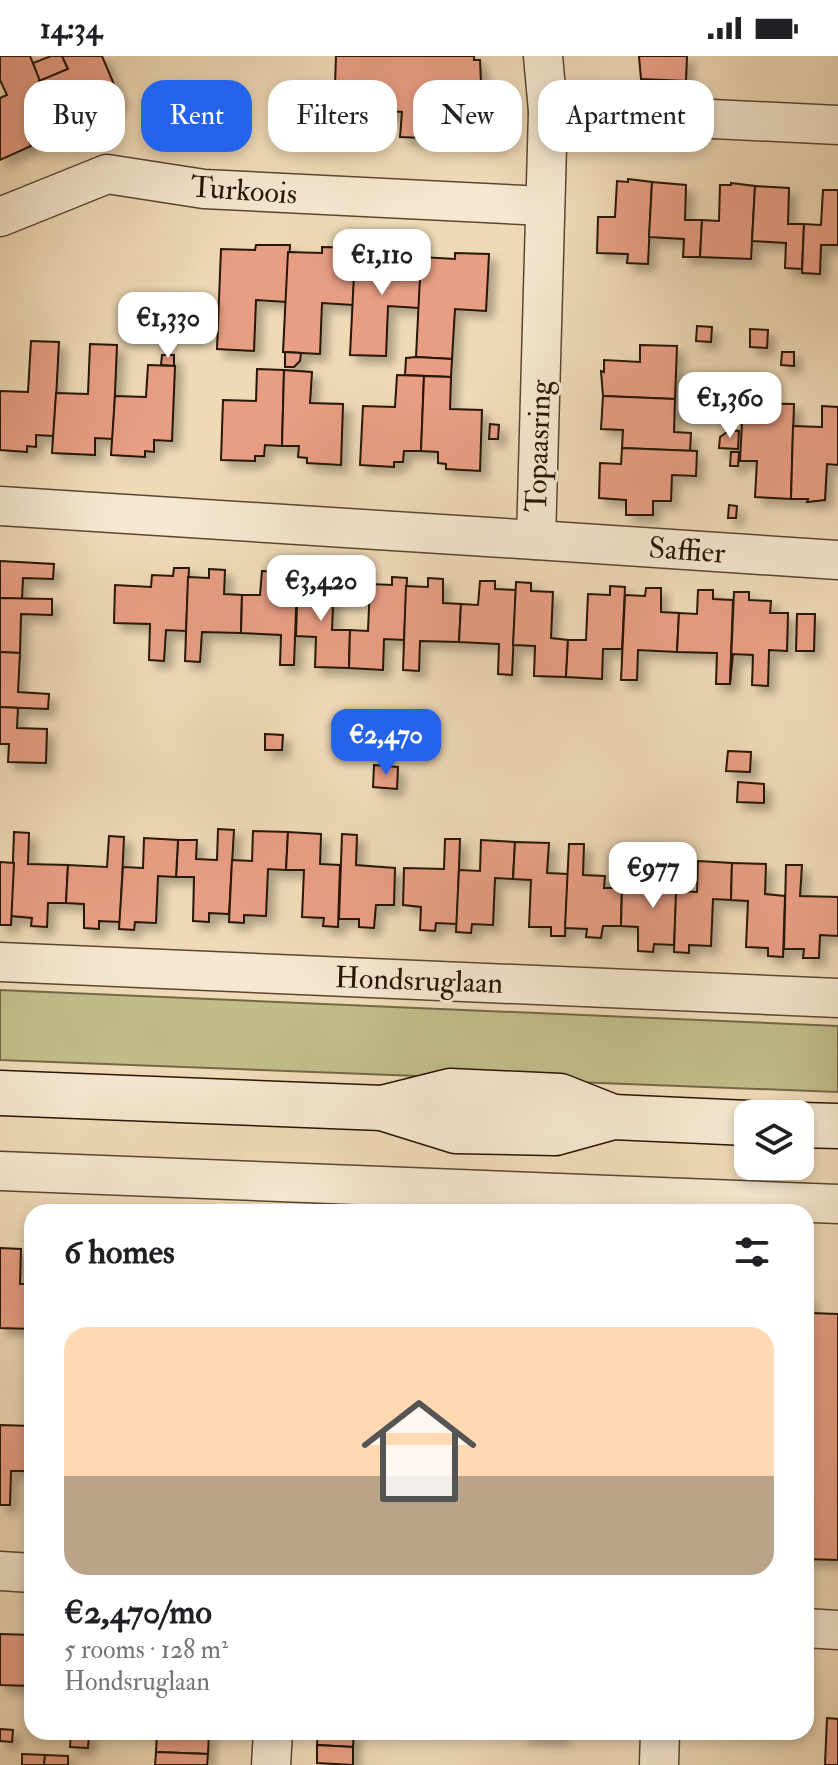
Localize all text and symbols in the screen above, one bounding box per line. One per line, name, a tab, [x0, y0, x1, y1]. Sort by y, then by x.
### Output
text: 14:34	[40, 10, 102, 47]
chip: Buy	[24, 80, 125, 152]
chip: Rent	[141, 80, 252, 152]
chip: Filters	[268, 80, 397, 152]
chip: New	[413, 80, 522, 152]
chip: Apartment	[538, 80, 714, 152]
street label: Turkoois	[189, 168, 298, 213]
pin: €1,110	[317, 229, 447, 297]
text: €1,110	[351, 239, 413, 271]
pin: €1,330	[103, 292, 233, 360]
text: €1,330	[136, 302, 200, 334]
pin: €1,360	[665, 372, 795, 440]
street label: Topaasring	[518, 378, 559, 513]
text: €1,360	[696, 382, 764, 414]
street label: Saffier	[647, 529, 727, 572]
pin: €3,420	[256, 555, 386, 623]
text: €3,420	[285, 565, 357, 597]
pin: €2,470	[321, 709, 451, 777]
text: €2,470	[349, 719, 423, 751]
pin: €977	[606, 842, 700, 910]
text: €977	[627, 852, 679, 884]
street label: Hondsruglaan	[334, 959, 504, 1002]
map controls	[734, 1100, 814, 1180]
button: layers	[734, 1100, 814, 1180]
icon: filters	[730, 1230, 774, 1274]
text: 6 homes	[64, 1231, 175, 1274]
icon: home	[347, 1379, 491, 1523]
text: €2,470/mo	[64, 1591, 212, 1634]
text: 5 rooms · 128 m²	[64, 1634, 228, 1666]
text: Hondsruglaan	[64, 1666, 210, 1698]

